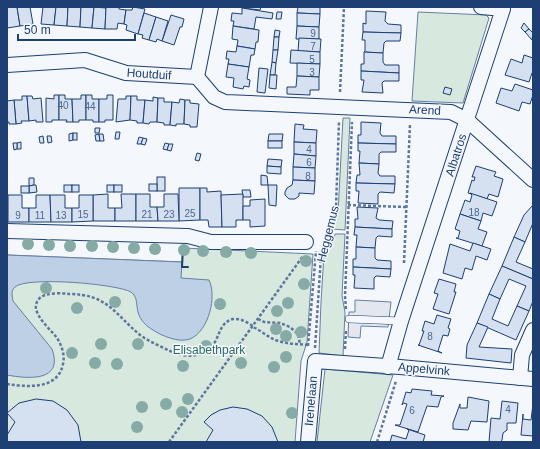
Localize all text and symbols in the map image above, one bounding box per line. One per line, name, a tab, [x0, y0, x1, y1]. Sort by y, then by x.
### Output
scale bar	[18, 16, 135, 42]
text: 50 m	[24, 23, 51, 37]
house number: 9	[310, 28, 316, 39]
house number: 7	[310, 41, 316, 52]
house number: 5	[309, 54, 315, 65]
street label: Houtduif	[126, 65, 172, 83]
house number: 3	[309, 67, 315, 78]
house number: 40	[57, 100, 69, 111]
house number: 44	[84, 101, 96, 112]
street label: Arend	[409, 102, 441, 118]
street label: Albatros	[443, 132, 469, 178]
house number: 4	[306, 144, 312, 155]
house number: 6	[306, 157, 312, 168]
house number: 8	[305, 171, 311, 182]
street label: Heggemus	[314, 204, 342, 264]
house number: 18	[468, 207, 480, 218]
house number: 25	[184, 208, 196, 219]
house number: 15	[77, 209, 89, 220]
house number: 21	[141, 209, 153, 220]
house number: 23	[163, 209, 175, 220]
house number: 9	[15, 210, 21, 221]
house number: 11	[35, 210, 46, 221]
house number: 13	[55, 210, 67, 221]
house number: 8	[427, 331, 433, 342]
park label: Elisabethpark	[173, 343, 246, 357]
street label: Appelvink	[397, 360, 452, 378]
street label: Irenelaan	[302, 375, 320, 427]
house number: 4	[505, 404, 511, 415]
house number: 6	[409, 405, 415, 416]

